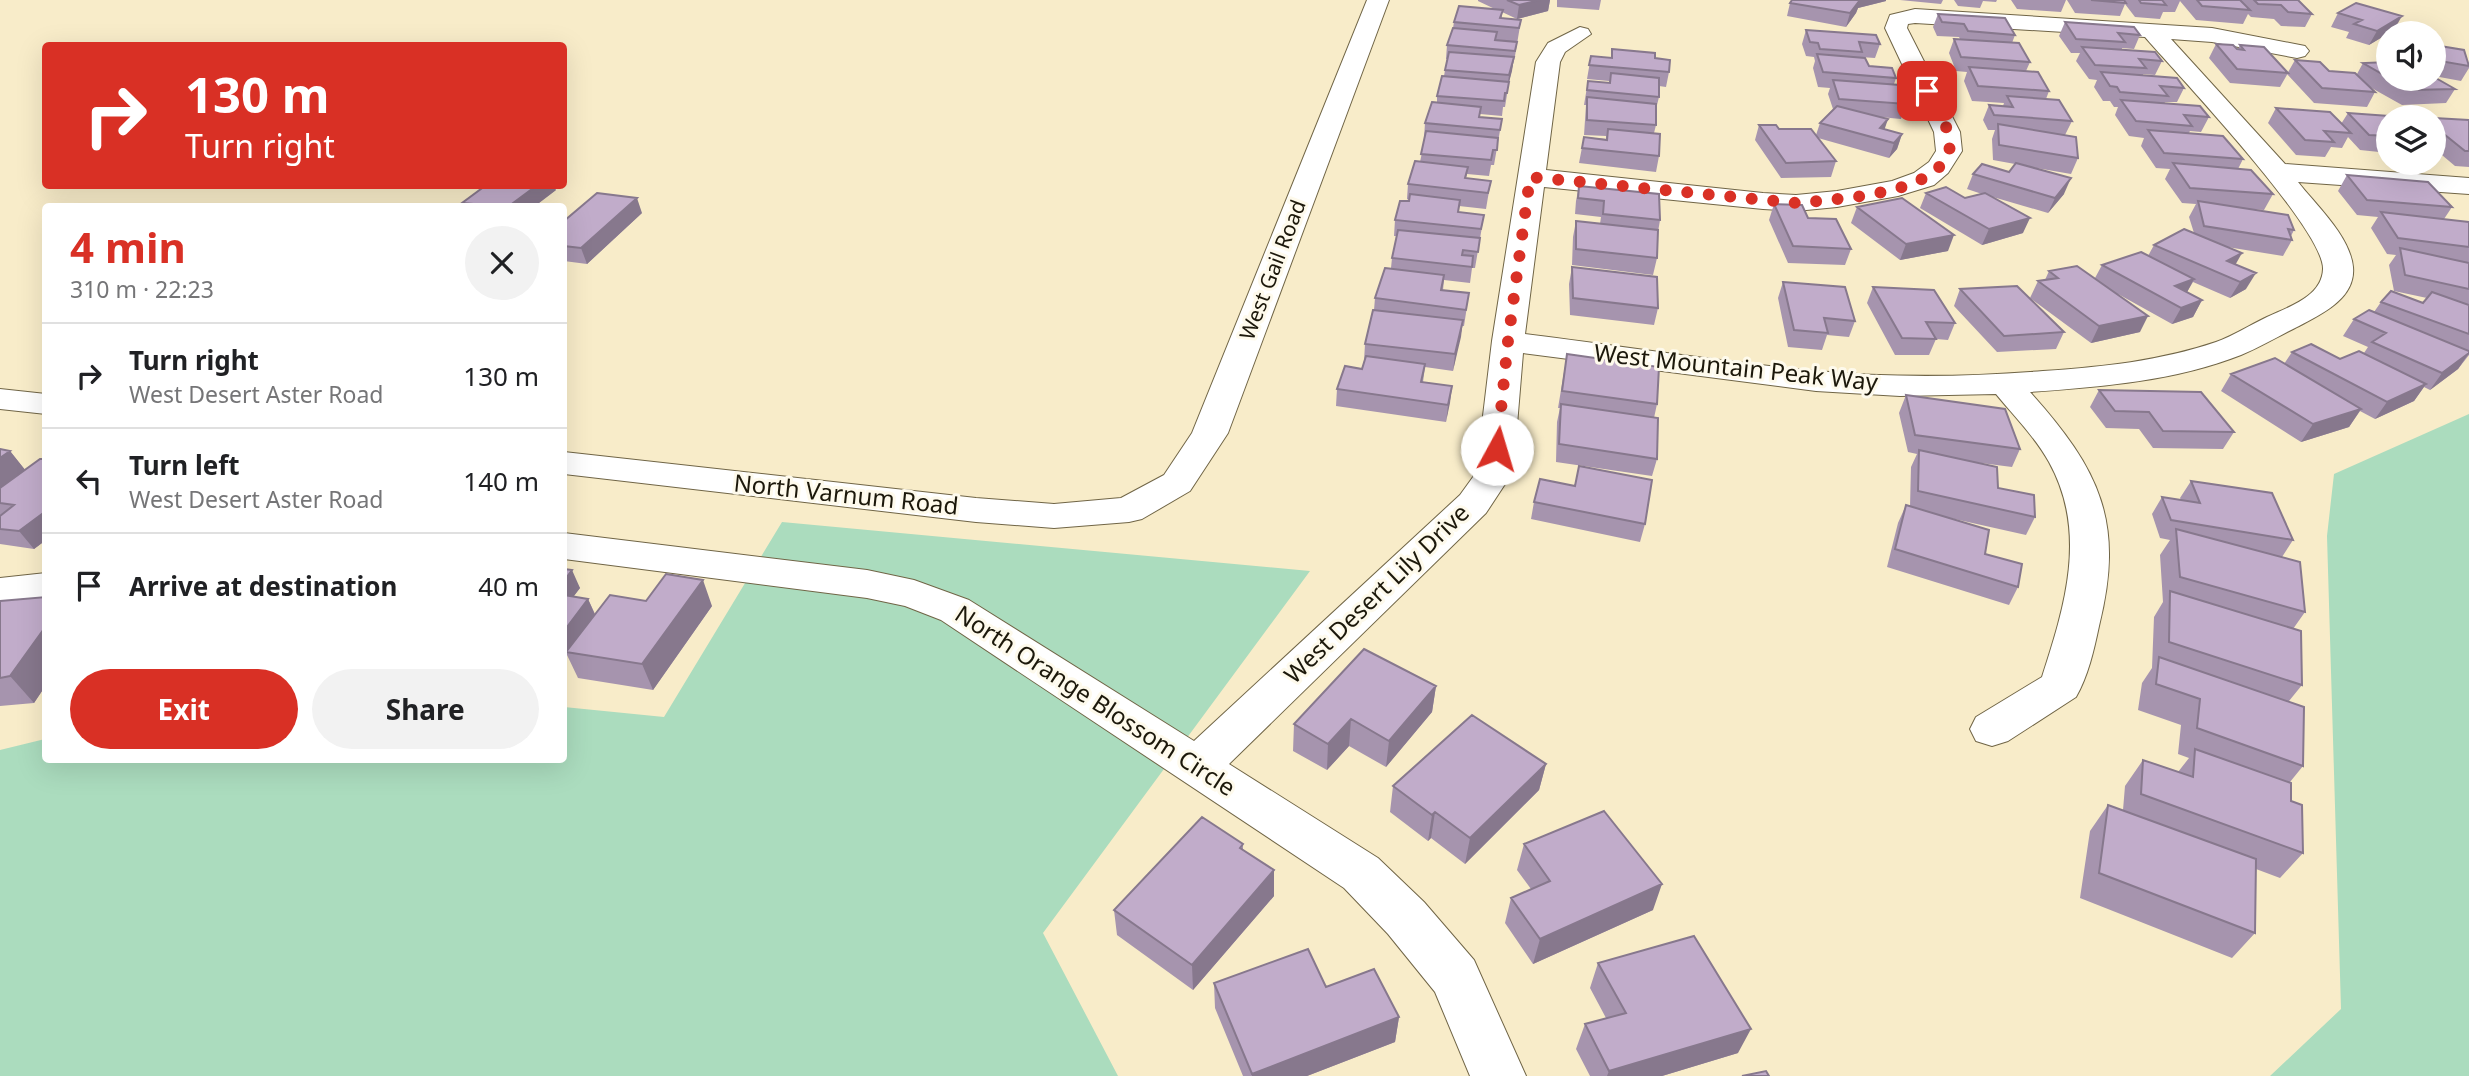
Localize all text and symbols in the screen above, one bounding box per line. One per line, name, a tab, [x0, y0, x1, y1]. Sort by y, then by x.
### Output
map controls	[2376, 21, 2446, 175]
button: sound	[2376, 21, 2446, 91]
text: 130 m	[185, 61, 330, 127]
pin	[1897, 61, 1957, 121]
icon: right	[70, 70, 161, 161]
icon: arrive	[1908, 72, 1946, 110]
button: layers	[2376, 105, 2446, 175]
text: Turn right	[185, 124, 335, 167]
street label: West Gail Road	[1232, 196, 1312, 344]
text: 4 min	[70, 218, 186, 275]
button: close	[465, 226, 539, 300]
text: 310 m · 22:23	[70, 273, 214, 305]
street label: West Mountain Peak Way	[1593, 335, 1880, 398]
text: Turn right	[129, 342, 259, 378]
icon: right	[70, 357, 108, 395]
text: 130 m	[463, 358, 539, 394]
text: West Desert Aster Road	[129, 378, 383, 410]
position arrow	[1460, 412, 1534, 486]
text: Turn left	[129, 447, 240, 483]
icon: left	[70, 462, 108, 500]
text: 140 m	[463, 463, 539, 499]
street label: North Varnum Road	[732, 465, 960, 522]
text: West Desert Aster Road	[129, 483, 383, 515]
street label: West Desert Lily Drive	[1276, 496, 1476, 690]
icon: arrive	[70, 567, 108, 605]
text: Arrive at destination	[129, 568, 398, 604]
text: 40 m	[478, 568, 539, 604]
street label: North Orange Blossom Circle	[949, 597, 1242, 803]
button: Exit	[70, 669, 298, 749]
button: Share	[312, 669, 539, 749]

